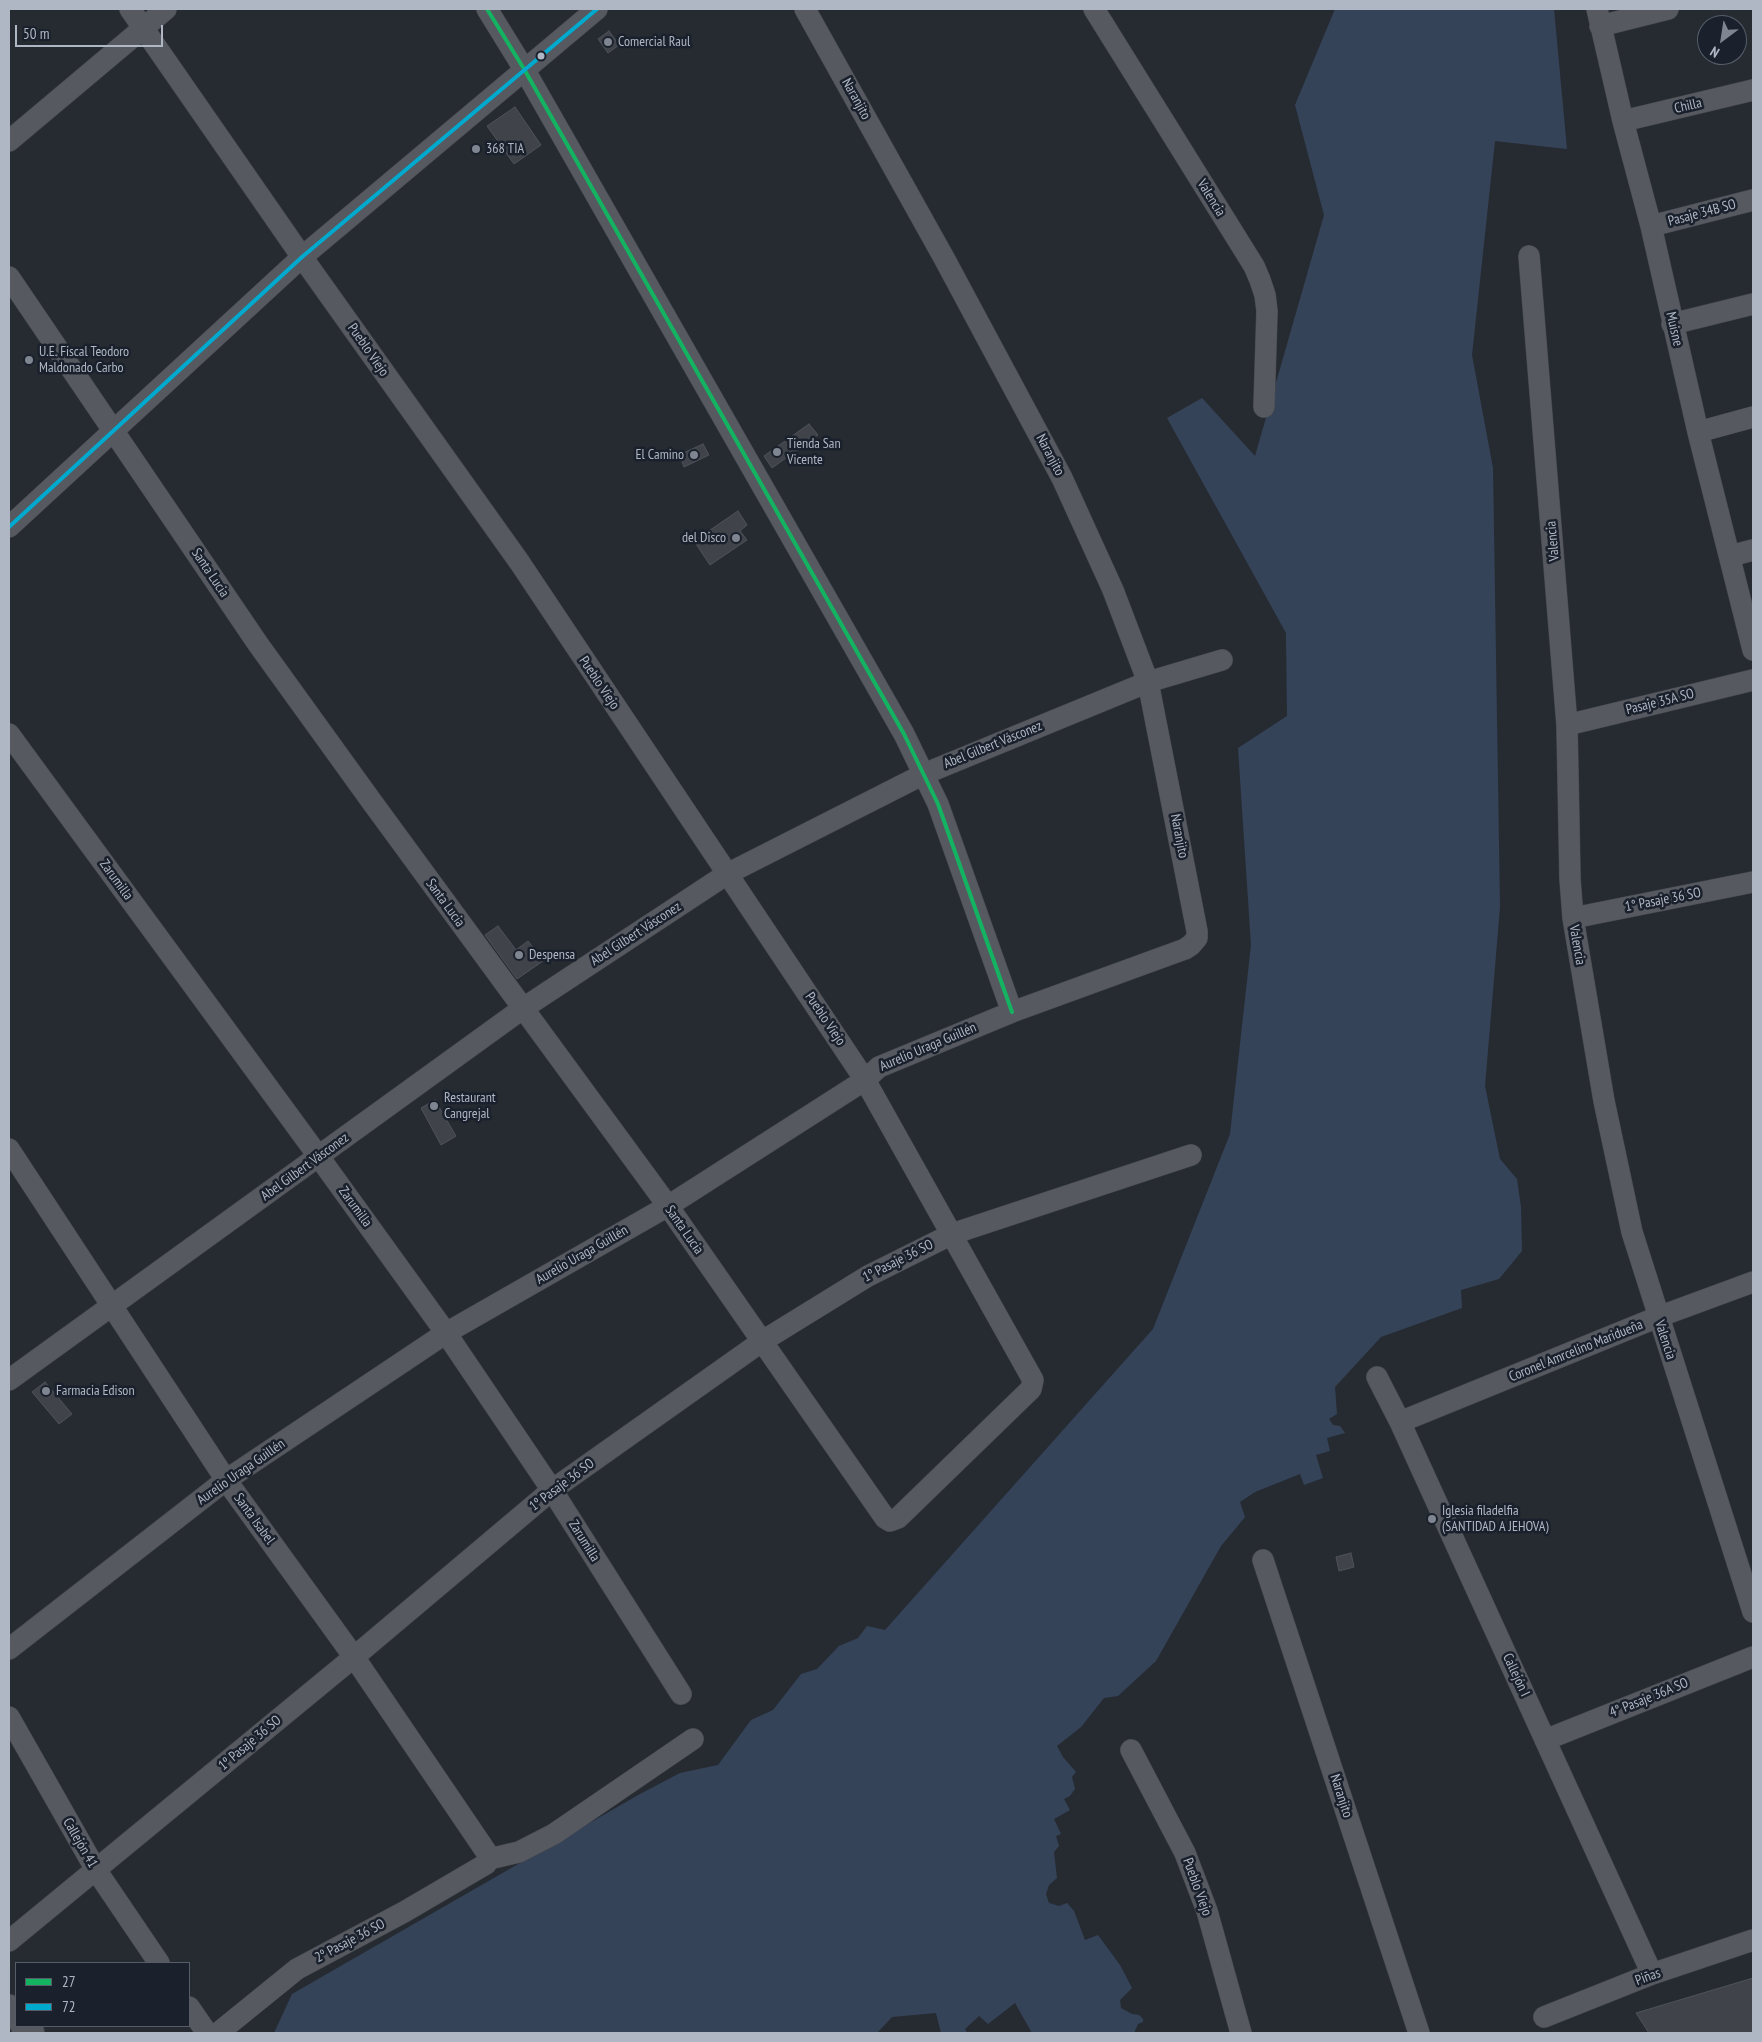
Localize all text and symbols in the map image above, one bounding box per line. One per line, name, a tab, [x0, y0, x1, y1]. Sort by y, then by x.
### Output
scale bar	[18, 15, 165, 47]
north arrow	[1697, 15, 1747, 65]
text: 50 m	[23, 24, 49, 43]
place label: Comercial Raul	[618, 34, 690, 50]
marker: Comercial Raul	[602, 36, 614, 48]
text: N	[1707, 42, 1723, 62]
unlabelled marker	[536, 51, 546, 61]
street label: Naranjito	[838, 75, 874, 123]
street label: Chilla	[1673, 95, 1703, 117]
place label: 368 TIA	[486, 141, 524, 157]
marker: 368 TIA	[470, 143, 482, 155]
street label: Valencia	[1193, 176, 1229, 220]
street label: Pasaje 34B SO	[1666, 196, 1738, 230]
street label: Muisne	[1662, 310, 1686, 348]
street label: Pueblo Viejo	[344, 320, 392, 380]
place label: U.E. Fiscal Teodoro Maldonado Carbo	[39, 344, 129, 377]
marker: U.E. Fiscal Teodoro Maldonado Carbo	[23, 354, 35, 366]
street label: Naranjito	[1032, 431, 1068, 479]
place label: Tienda San Vicente	[787, 436, 841, 468]
marker: Tienda San Vicente	[771, 446, 783, 458]
place label: El Camino	[636, 447, 684, 463]
marker: El Camino	[688, 449, 700, 461]
street label: Valencia	[1543, 520, 1563, 562]
place label: del Disco	[682, 530, 726, 546]
marker: del Disco	[730, 532, 742, 544]
street label: Santa Lucia	[188, 545, 232, 601]
street label: Pueblo Viejo	[575, 653, 623, 713]
street label: Pasaje 35A SO	[1624, 685, 1696, 719]
street label: Abel Gilbert Vásconez	[941, 718, 1045, 772]
street label: Naranjito	[1167, 813, 1191, 859]
street label: Zarumilla	[96, 857, 136, 903]
street label: Santa Lucia	[422, 876, 468, 930]
street label: 1° Pasaje 36 SO	[1624, 884, 1702, 916]
street label: Abel Gilbert Vásconez	[588, 898, 684, 970]
street label: Valencia	[1565, 924, 1589, 966]
place label: Despensa	[529, 947, 575, 963]
marker: Despensa	[513, 949, 525, 961]
street label: Pueblo Viejo	[801, 989, 849, 1049]
street label: Aurelio Uraga Guillén	[877, 1019, 979, 1075]
place label: Restaurant Cangrejal	[444, 1090, 496, 1122]
marker: Restaurant Cangrejal	[428, 1100, 440, 1112]
street label: Abel Gilbert Vásconez	[258, 1129, 352, 1205]
street label: Zarumilla	[335, 1184, 375, 1230]
street label: Santa Lucia	[661, 1202, 707, 1258]
street label: Aurelio Uraga Guillén	[533, 1222, 631, 1288]
street label: 1º Pasaje 36 SO	[860, 1236, 936, 1286]
street label: Coronel Amrcelino Maridueña	[1507, 1316, 1645, 1386]
street label: Valencia	[1651, 1318, 1679, 1362]
place label: Farmacia Edison	[56, 1383, 135, 1399]
marker: Farmacia Edison	[40, 1385, 52, 1397]
street label: Aurelio Uraga Guillén	[194, 1435, 288, 1509]
street label: 1º Pasaje 36 SO	[526, 1455, 598, 1515]
street label: Santa Isabel	[230, 1490, 278, 1548]
place label: Iglesia filadelfia (SANTIDAD A JEHOVA)	[1442, 1503, 1549, 1535]
marker: Iglesia filadelfia (SANTIDAD A JEHOVA)	[1426, 1513, 1438, 1525]
street label: Zarumilla	[565, 1517, 603, 1565]
street label: Callejón I	[1499, 1651, 1533, 1699]
street label: 4° Pasaje 36A SO	[1607, 1675, 1691, 1721]
street label: 1º Pasaje 36 SO	[215, 1712, 285, 1774]
street label: Naranjito	[1326, 1772, 1356, 1820]
street label: Callejón 41	[59, 1815, 101, 1871]
street label: Pueblo Viejo	[1179, 1856, 1215, 1918]
street label: 2º Pasaje 36 SO	[312, 1916, 388, 1966]
legend	[15, 1962, 190, 2027]
street label: Piñas	[1633, 1965, 1663, 1989]
text: 27	[62, 1972, 76, 1991]
text: 72	[62, 1997, 76, 2016]

